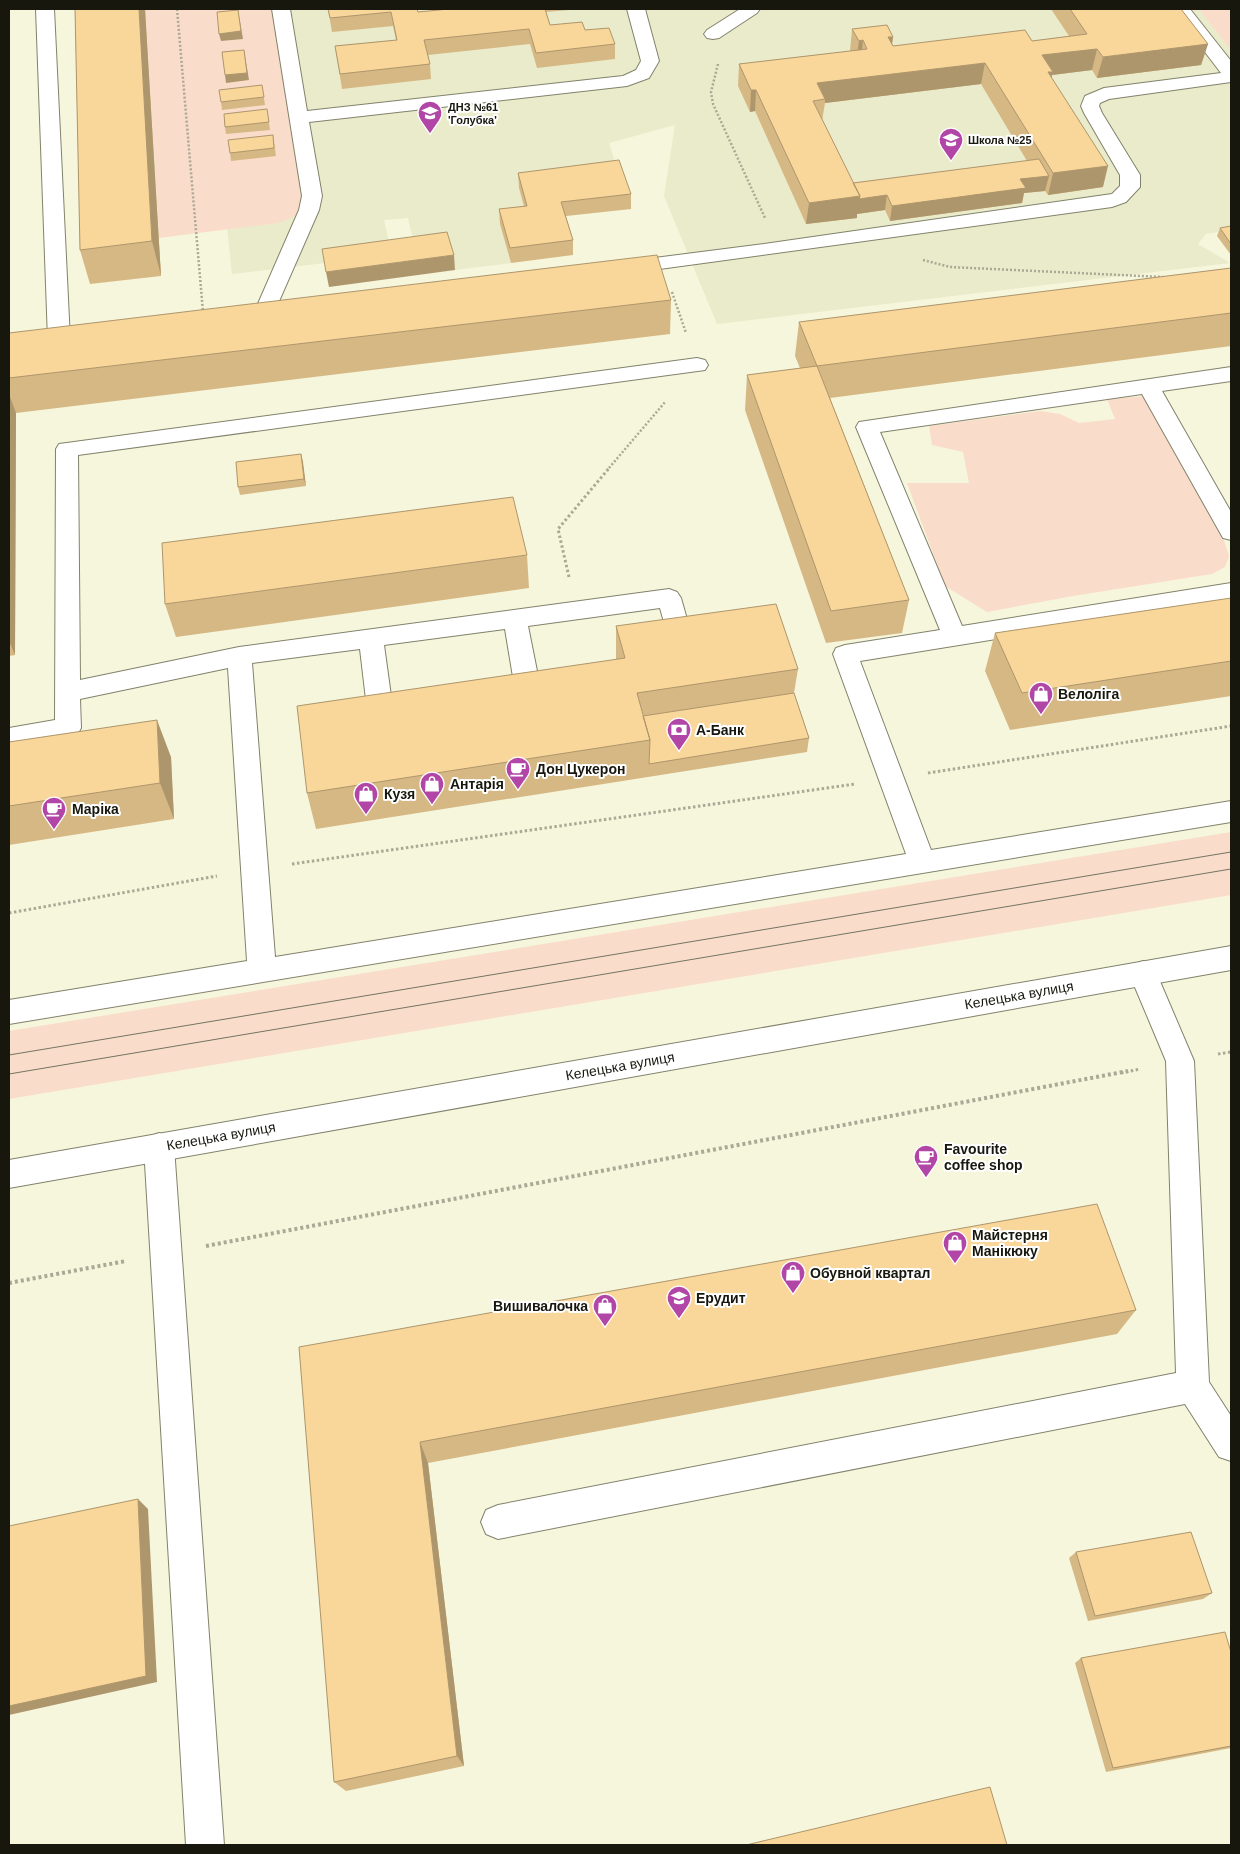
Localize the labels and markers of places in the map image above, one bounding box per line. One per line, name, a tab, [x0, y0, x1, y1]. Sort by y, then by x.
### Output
school or university icon: ДНЗ №61 'Голубка'	[417, 100, 443, 134]
place label: ДНЗ №61 'Голубка'	[448, 101, 498, 126]
school or university icon: Школа №25	[938, 127, 964, 161]
place label: Школа №25	[968, 134, 1032, 146]
shop icon: Велоліга	[1028, 681, 1054, 715]
place label: Велоліга	[1058, 686, 1119, 702]
bank icon: А-Банк	[666, 717, 692, 751]
place label: А-Банк	[696, 722, 745, 738]
cafe icon: Дон Цукерон	[505, 756, 531, 790]
place label: Дон Цукерон	[536, 761, 625, 777]
shop icon: Антарія	[419, 771, 445, 805]
place label: Антарія	[450, 776, 504, 792]
shop icon: Кузя	[353, 781, 379, 815]
place label: Кузя	[384, 786, 415, 802]
cafe icon: Маріка	[41, 796, 67, 830]
place label: Маріка	[72, 801, 119, 817]
place label: Favourite coffee shop	[944, 1141, 1023, 1173]
cafe icon: Favourite coffee shop	[913, 1144, 939, 1178]
place label: Майстерня Манікюку	[972, 1227, 1048, 1259]
shop icon: Майстерня Манікюку	[942, 1230, 968, 1264]
shop icon: Обувной квартал	[780, 1260, 806, 1294]
place label: Обувной квартал	[810, 1265, 930, 1281]
school or university icon: Ерудит	[666, 1285, 692, 1319]
place label: Ерудит	[696, 1290, 746, 1306]
shop icon: Вишивалочка	[592, 1293, 618, 1327]
place label: Вишивалочка	[493, 1298, 588, 1314]

